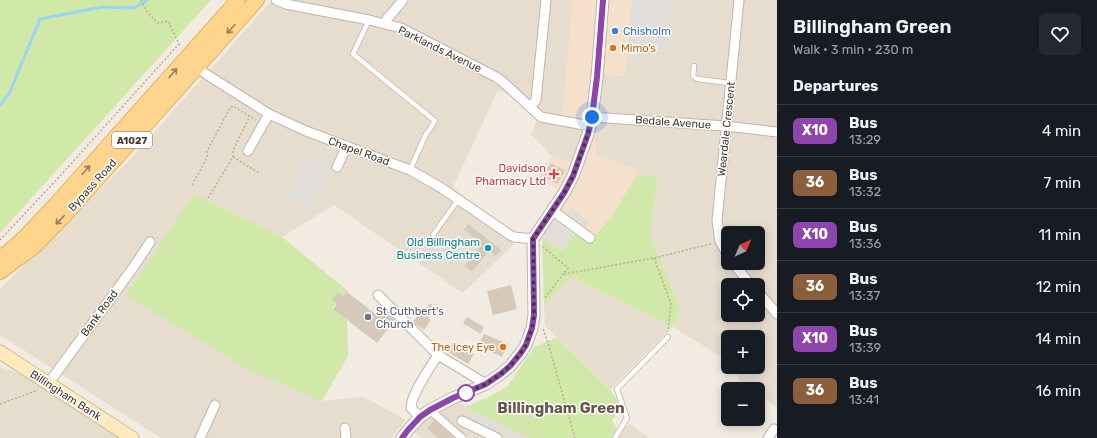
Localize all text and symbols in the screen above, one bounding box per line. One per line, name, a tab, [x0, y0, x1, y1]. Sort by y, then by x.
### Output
button: heart	[1039, 13, 1081, 55]
text: Billingham Green	[793, 15, 952, 38]
one-way arrow	[227, 24, 236, 34]
street label: Parklands Avenue	[396, 24, 484, 75]
place label: Chisholm	[623, 25, 671, 38]
marker: Chisholm	[610, 26, 620, 36]
place label: Mimo's	[621, 42, 656, 55]
text: Walk · 3 min · 230 m	[793, 42, 913, 57]
marker: Mimo's	[608, 43, 618, 53]
one-way arrow	[168, 67, 177, 78]
text: Departures	[793, 77, 878, 95]
street label: Weardale Crescent	[715, 80, 738, 177]
your location	[582, 107, 602, 127]
street label: Bedale Avenue	[635, 113, 711, 132]
text: Bus	[849, 114, 877, 132]
text: X10	[802, 122, 828, 139]
text: 4 min	[1042, 122, 1081, 140]
road number: A1027	[112, 132, 152, 148]
text: 13:29	[849, 132, 881, 147]
street label: Chapel Road	[326, 134, 391, 169]
street label: Bypass Road	[65, 156, 119, 214]
place label: Davidson Pharmacy Ltd	[475, 162, 546, 188]
one-way arrow	[82, 165, 91, 175]
text: Bus	[849, 166, 877, 184]
marker: Davidson Pharmacy Ltd	[549, 169, 559, 179]
text: 36	[806, 174, 824, 191]
text: 7 min	[1044, 174, 1081, 192]
text: 13:32	[849, 184, 881, 199]
one-way arrow	[56, 215, 65, 225]
text: Bus	[849, 218, 877, 236]
north arrow	[721, 226, 765, 270]
map controls	[721, 226, 765, 426]
text: X10	[802, 226, 828, 243]
text: 11 min	[1038, 226, 1081, 244]
place label: Old Billingham Business Centre	[396, 236, 480, 262]
text: 13:36	[849, 236, 881, 251]
marker: Old Billingham Business Centre	[483, 243, 493, 253]
text: Bus	[849, 270, 877, 288]
button: locate	[721, 278, 765, 322]
text: 36	[806, 278, 824, 295]
text: 12 min	[1036, 278, 1081, 296]
street label: Bank Road	[78, 287, 121, 339]
text: 13:37	[849, 288, 880, 303]
place label: St Cuthbert's Church	[376, 305, 444, 331]
marker: St Cuthbert's Church	[363, 312, 373, 322]
text: Bus	[849, 322, 877, 340]
button: +	[721, 330, 765, 374]
text: X10	[802, 330, 828, 347]
text: 14 min	[1036, 330, 1081, 348]
text: 13:39	[849, 340, 881, 355]
place label: The Icey Eye	[431, 341, 495, 354]
marker: The Icey Eye	[498, 342, 508, 352]
street label: Billingham Bank	[28, 368, 104, 423]
text: Bus	[849, 374, 877, 392]
button: −	[721, 382, 765, 426]
text: 36	[806, 382, 824, 399]
text: 16 min	[1036, 382, 1081, 400]
unlabelled marker	[457, 384, 475, 402]
text: 13:41	[849, 392, 879, 407]
district label: Billingham Green	[497, 399, 625, 417]

